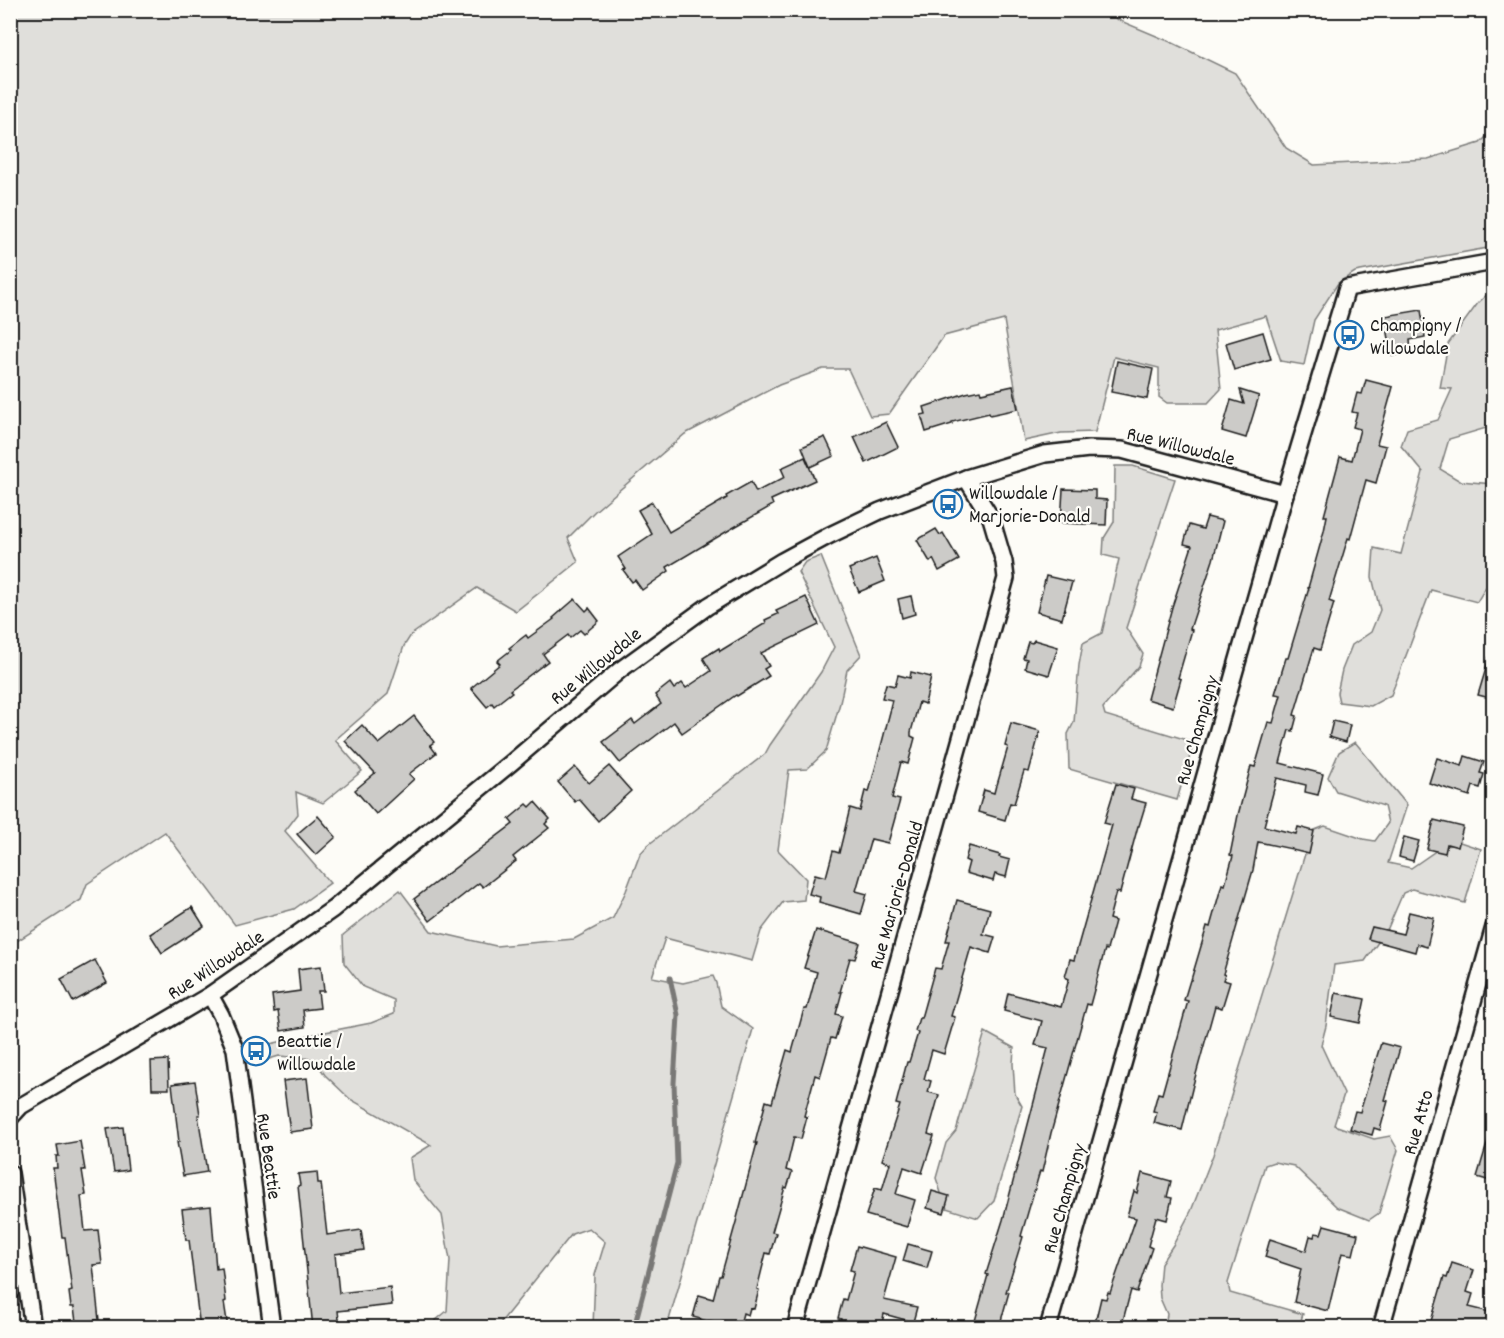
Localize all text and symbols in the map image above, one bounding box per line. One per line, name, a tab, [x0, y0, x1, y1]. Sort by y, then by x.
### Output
place label: Champigny / Willowdale	[1370, 313, 1462, 364]
bus stop icon: Champigny / Willowdale	[1333, 319, 1365, 351]
street label: Rue Willowdale	[1123, 421, 1237, 475]
place label: Willowdale / Marjorie-Donald	[969, 481, 1090, 532]
bus stop icon: Willowdale / Marjorie-Donald	[932, 488, 964, 520]
street label: Rue Willowdale	[545, 622, 649, 713]
street label: Rue Champigny	[1170, 672, 1228, 789]
street label: Rue Marjorie-Donald	[863, 818, 932, 973]
street label: Rue Willowdale	[163, 925, 271, 1008]
place label: Beattie / Willowdale	[277, 1029, 356, 1080]
bus stop icon: Beattie / Willowdale	[240, 1035, 272, 1067]
street label: Rue Atto	[1397, 1087, 1443, 1159]
street label: Rue Beattie	[247, 1112, 287, 1201]
street label: Rue Champigny	[1037, 1140, 1095, 1257]

